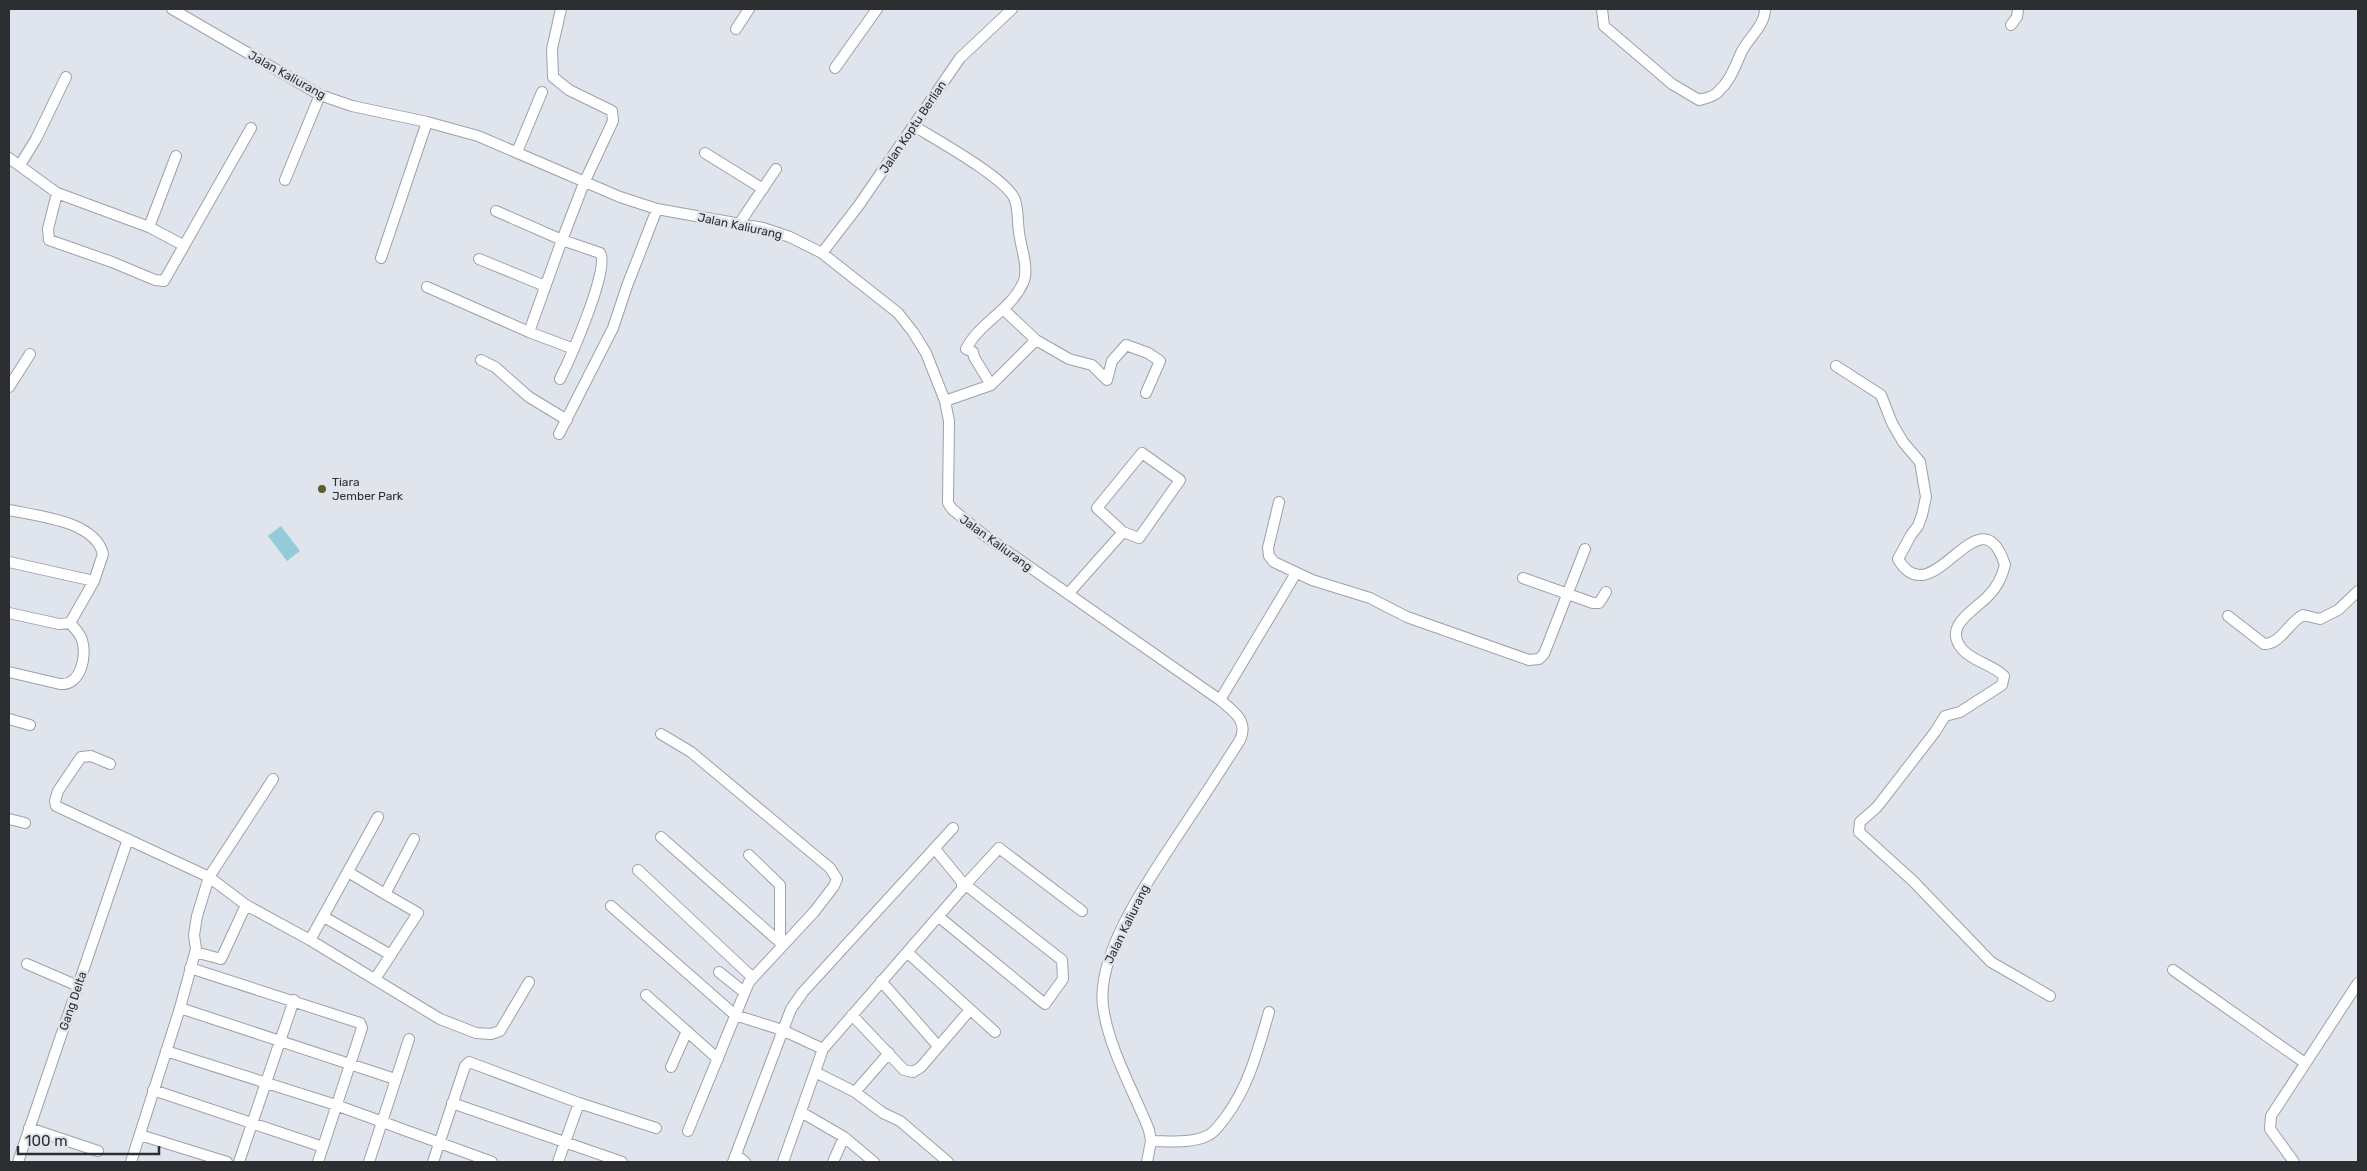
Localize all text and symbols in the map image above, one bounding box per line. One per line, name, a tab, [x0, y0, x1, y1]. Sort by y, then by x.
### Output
street label: Jalan Kaliurang	[246, 48, 328, 102]
street label: Jalan Koptu Berlian	[877, 78, 949, 176]
street label: Jalan Kaliurang	[696, 210, 784, 242]
place label: Tiara Jember Park	[332, 475, 404, 503]
marker: Tiara Jember Park	[316, 483, 328, 495]
street label: Jalan Kaliurang	[957, 512, 1035, 574]
street label: Jalan Kaliurang	[1102, 882, 1152, 966]
street label: Gang Delta	[56, 970, 90, 1032]
scale bar	[18, 1124, 159, 1156]
text: 100 m	[25, 1132, 67, 1150]

